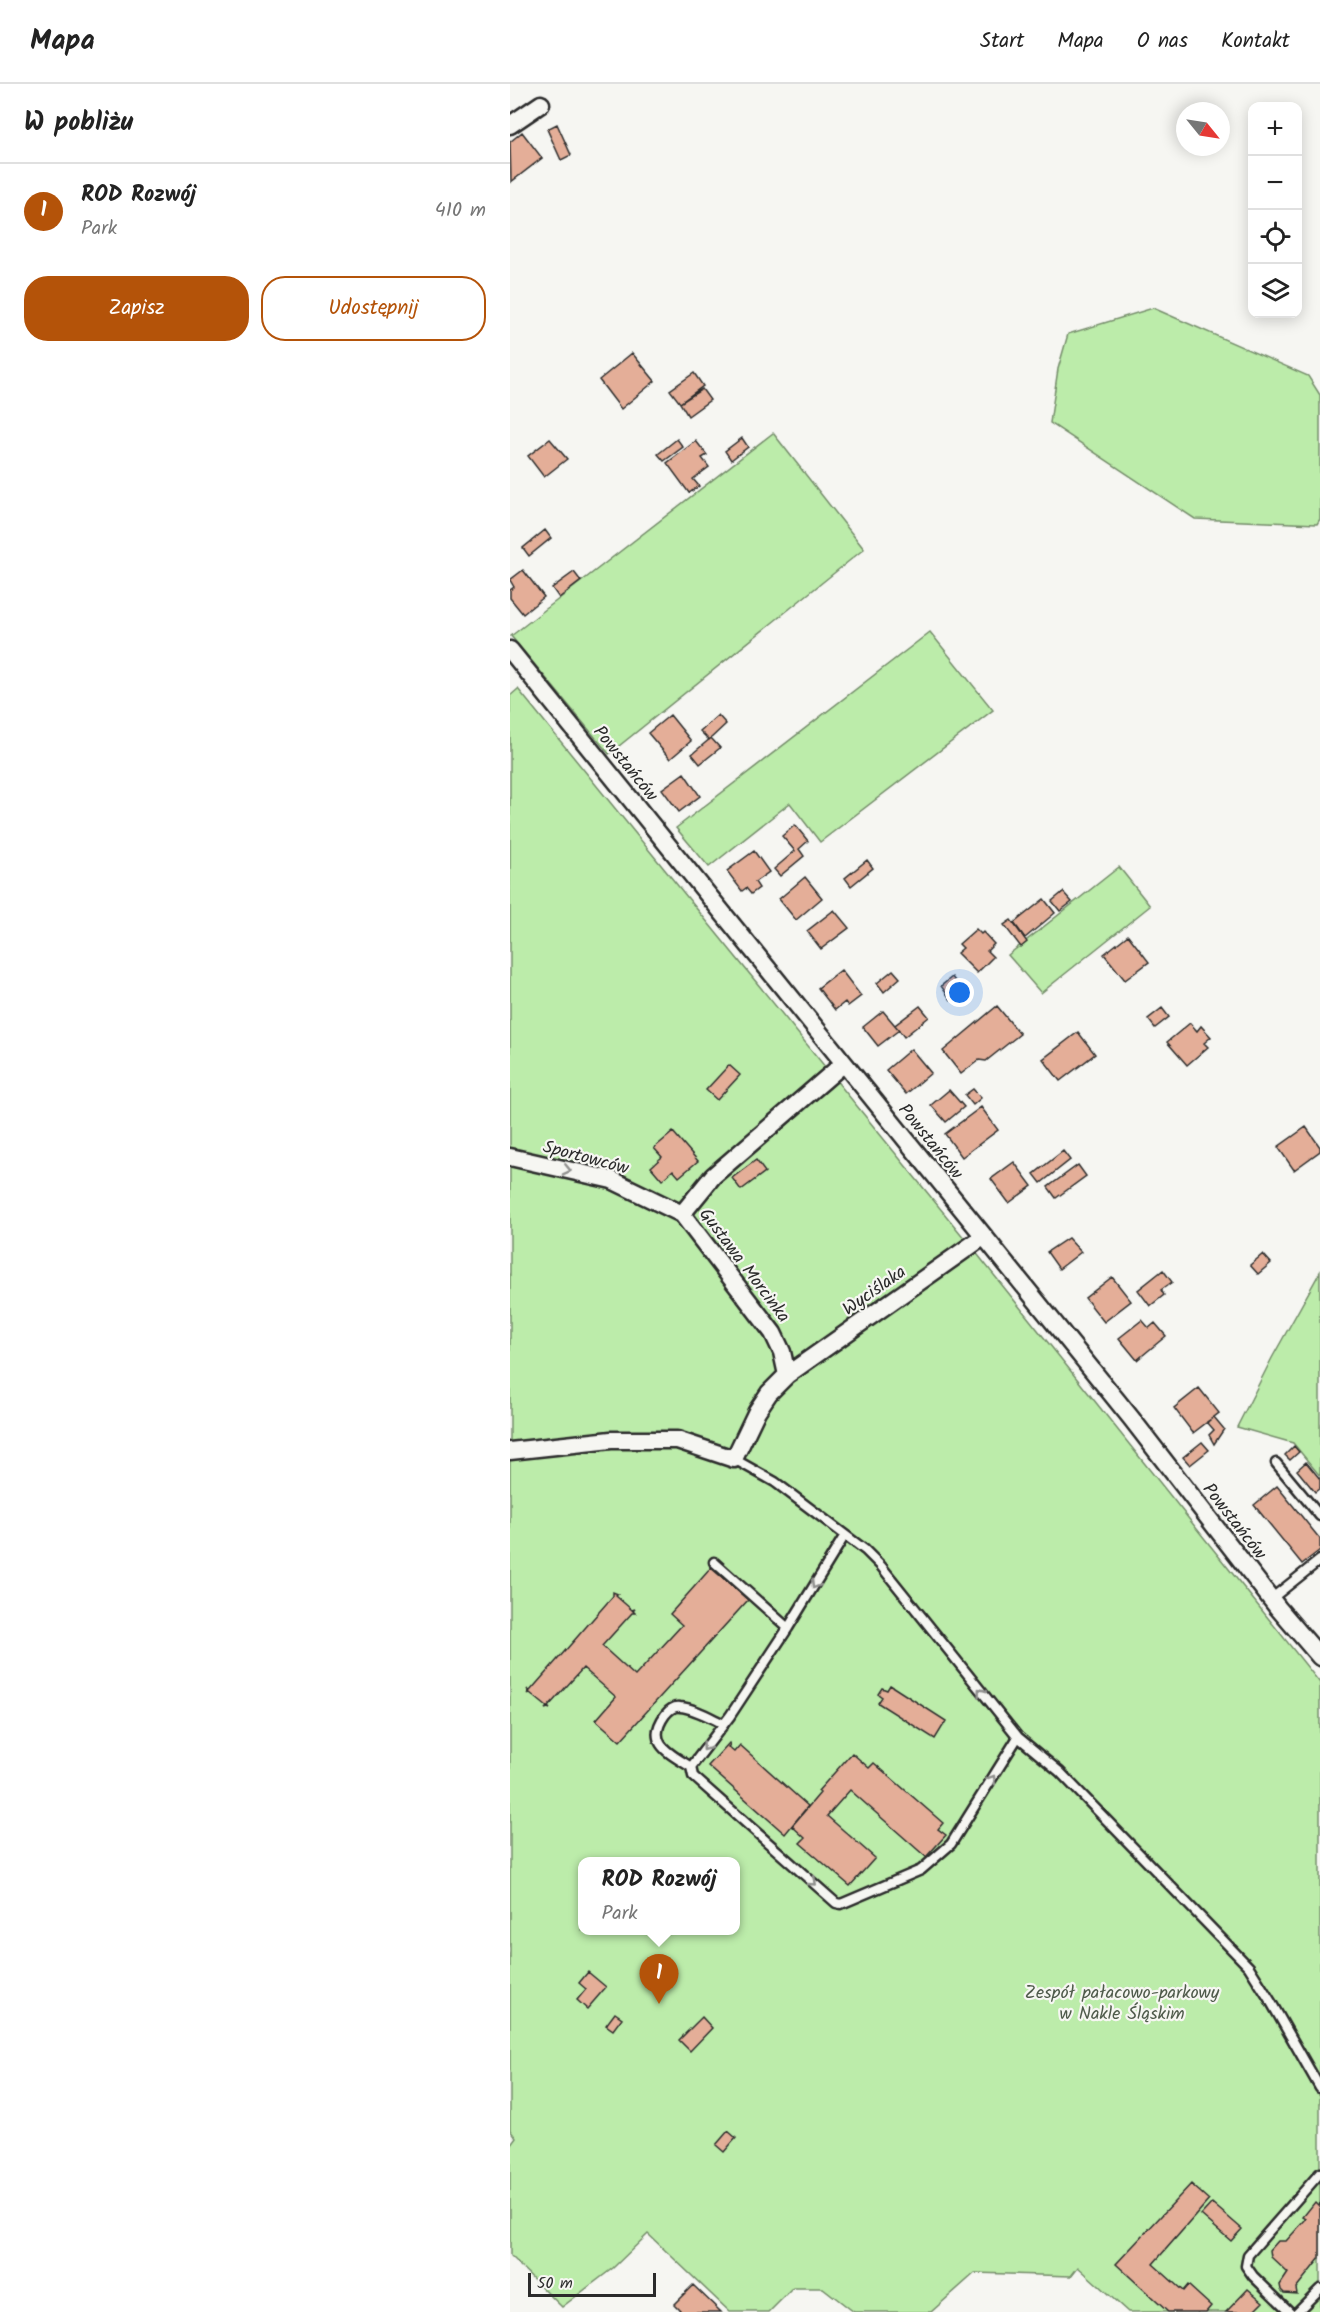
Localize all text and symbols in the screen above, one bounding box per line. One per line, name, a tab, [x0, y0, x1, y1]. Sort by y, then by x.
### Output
text: Mapa	[30, 19, 95, 64]
text: Start	[980, 25, 1024, 58]
text: Mapa	[1057, 25, 1104, 58]
text: O nas	[1137, 25, 1188, 58]
text: Kontakt	[1221, 25, 1290, 58]
text: W pobliżu	[24, 102, 133, 144]
north arrow	[1176, 102, 1230, 156]
map controls	[1248, 102, 1302, 318]
button: +	[1248, 102, 1302, 156]
button: −	[1248, 156, 1302, 210]
text: ROD Rozwój	[81, 178, 196, 213]
text: 1	[40, 195, 47, 227]
text: 410 m	[435, 195, 486, 227]
button: locate	[1248, 210, 1302, 264]
text: Park	[81, 213, 117, 245]
button: layers	[1248, 264, 1302, 318]
button: Zapisz	[24, 276, 249, 341]
button: Udostępnij	[261, 276, 486, 341]
street label: Powstańców	[585, 719, 665, 809]
your location	[945, 978, 974, 1007]
street label: Powstańców	[890, 1097, 970, 1187]
street label: Sportowców	[539, 1133, 633, 1184]
one-way arrow	[562, 1163, 572, 1176]
street label: Gustawa Morcinka	[691, 1202, 797, 1330]
street label: Wyciślaka	[837, 1259, 913, 1324]
street label: Powstańców	[1194, 1477, 1274, 1567]
one-way arrow	[810, 1579, 822, 1589]
one-way arrow	[977, 1688, 988, 1699]
one-way arrow	[703, 1741, 714, 1752]
one-way arrow	[985, 1775, 997, 1785]
popup	[578, 1857, 740, 1935]
text: ROD Rozwój	[601, 1863, 717, 1898]
one-way arrow	[806, 1875, 817, 1886]
text: Park	[601, 1898, 638, 1930]
pin: 1	[640, 1954, 678, 2004]
park label: Zespół pałacowo-parkowy w Nakle Śląskim	[1025, 1979, 1220, 2029]
scale bar	[528, 2270, 656, 2298]
text: 50 m	[537, 2271, 573, 2296]

